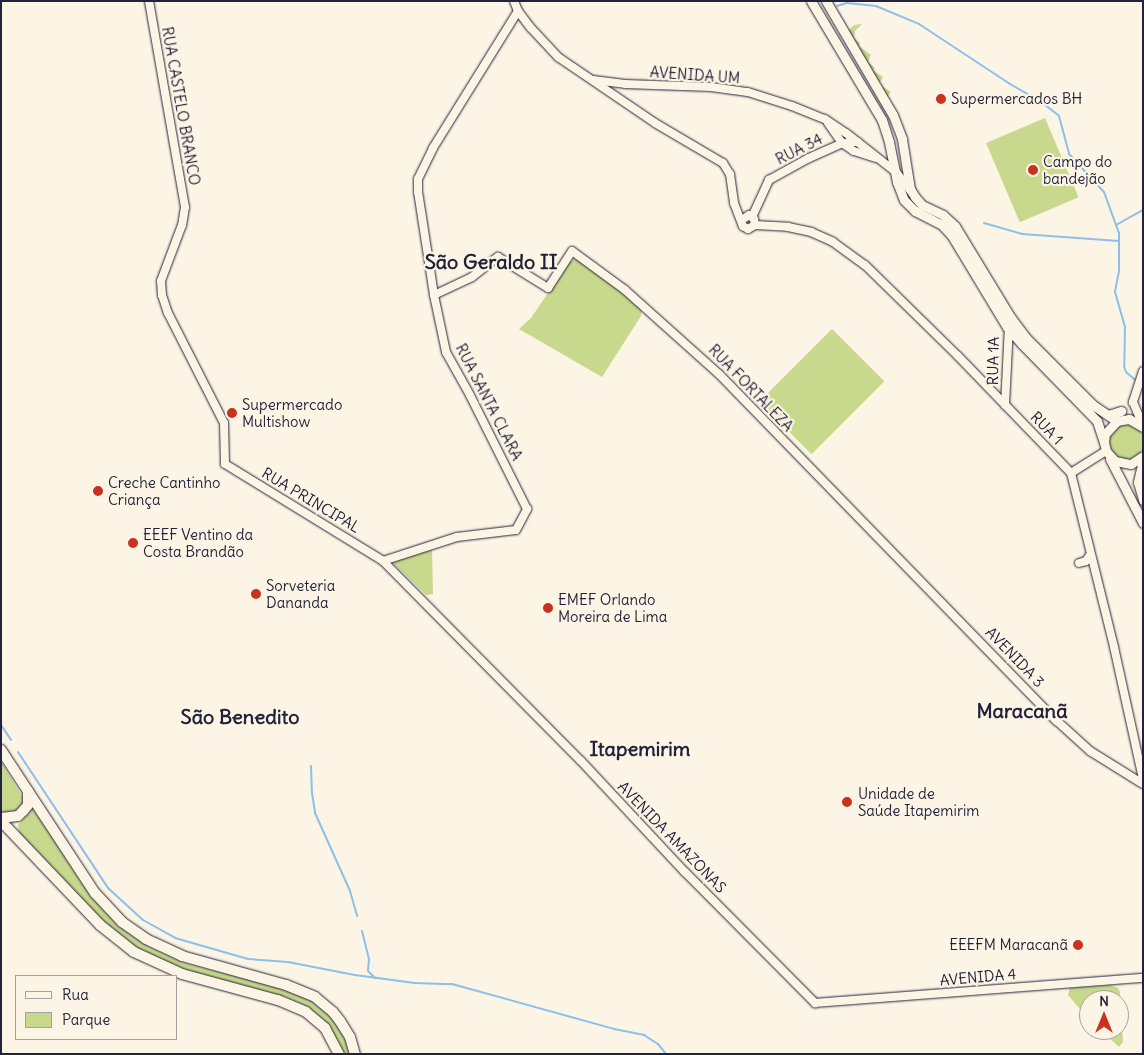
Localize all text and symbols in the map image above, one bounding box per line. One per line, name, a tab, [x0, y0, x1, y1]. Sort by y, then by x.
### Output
street label: RUA CASTELO BRANCO	[158, 25, 204, 187]
street label: AVENIDA UM	[649, 63, 741, 87]
place label: Supermercados BH	[951, 90, 1082, 108]
marker: Supermercados BH	[935, 93, 947, 105]
street label: RUA 34	[773, 130, 825, 168]
place label: Campo do bandejão	[1043, 152, 1112, 187]
marker: Campo do bandejão	[1027, 164, 1039, 176]
district label: São Geraldo II	[425, 249, 557, 273]
street label: RUA 1A	[984, 337, 1002, 385]
street label: RUA SANTA CLARA	[452, 341, 526, 463]
street label: RUA FORTALEZA	[705, 341, 797, 435]
place label: Supermercado Multishow	[242, 395, 342, 430]
marker: Supermercado Multishow	[226, 407, 238, 419]
street label: RUA 1	[1027, 408, 1067, 448]
street label: RUA PRINCIPAL	[259, 464, 363, 536]
place label: Creche Cantinho Criança	[108, 473, 221, 508]
marker: Creche Cantinho Criança	[92, 485, 104, 497]
place label: EEEF Ventino da Costa Brandão	[143, 525, 253, 560]
marker: EEEF Ventino da Costa Brandão	[127, 537, 139, 549]
place label: Sorveteria Dananda	[266, 576, 335, 611]
marker: Sorveteria Dananda	[250, 588, 262, 600]
place label: EMEF Orlando Moreira de Lima	[558, 590, 667, 625]
marker: EMEF Orlando Moreira de Lima	[542, 602, 554, 614]
street label: AVENIDA 3	[982, 623, 1048, 691]
district label: Maracanã	[976, 698, 1068, 722]
district label: São Benedito	[181, 704, 299, 728]
district label: Itapemirim	[590, 736, 690, 760]
street label: AVENIDA AMAZONAS	[614, 778, 730, 896]
place label: Unidade de Saúde Itapemirim	[858, 784, 980, 819]
marker: Unidade de Saúde Itapemirim	[840, 795, 854, 809]
place label: EEEFM Maracanã	[949, 936, 1068, 954]
marker: EEEFM Maracanã	[1072, 939, 1084, 951]
street label: AVENIDA 4	[939, 965, 1017, 989]
legend	[15, 975, 178, 1040]
text: Rua	[62, 985, 89, 1004]
north arrow	[1079, 990, 1129, 1040]
text: N	[1099, 992, 1109, 1010]
text: Parque	[62, 1010, 110, 1029]

